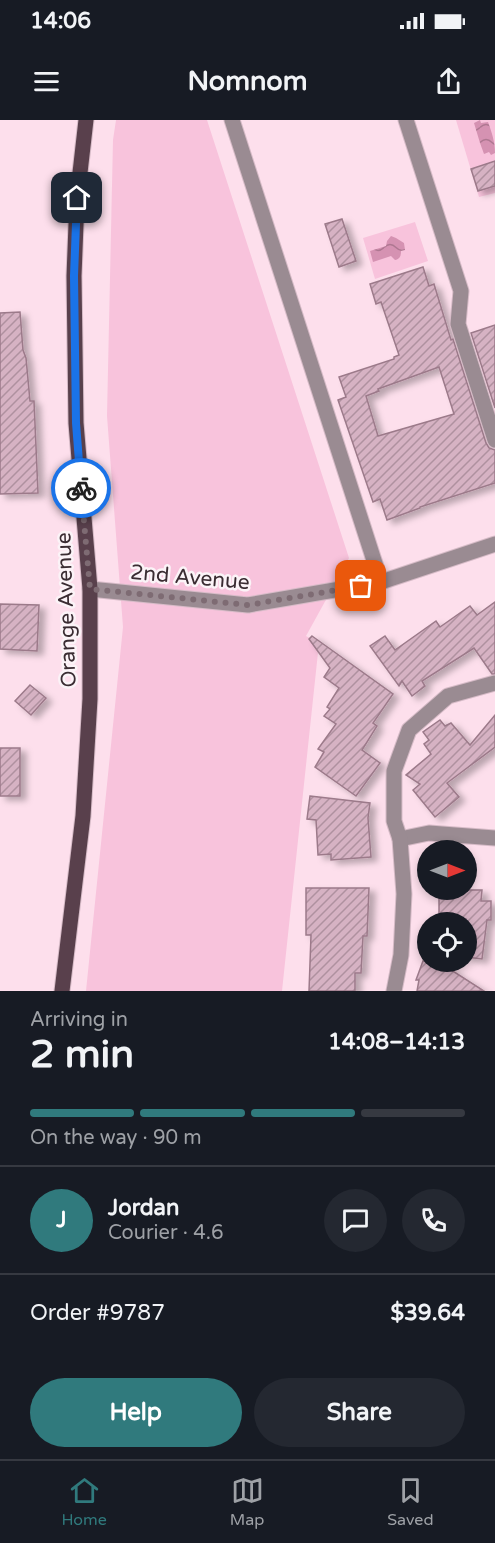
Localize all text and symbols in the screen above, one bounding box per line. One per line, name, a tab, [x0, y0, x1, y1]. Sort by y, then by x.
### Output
text: 14:06	[30, 8, 91, 34]
icon: menu	[30, 65, 63, 98]
text: Nomnom	[187, 65, 308, 98]
icon: share	[432, 65, 465, 98]
pin	[51, 172, 102, 223]
icon: home	[60, 181, 93, 214]
courier	[51, 458, 111, 518]
icon: bike	[65, 472, 98, 505]
street label: Orange Avenue	[51, 532, 82, 688]
street label: 2nd Avenue	[129, 560, 251, 595]
pin	[335, 560, 386, 611]
icon: bag	[344, 569, 377, 602]
north arrow	[417, 840, 477, 900]
map controls	[417, 840, 477, 972]
button: locate	[417, 912, 477, 972]
text: Arriving in	[30, 1008, 128, 1032]
text: 14:08–14:13	[328, 1029, 465, 1055]
text: 2 min	[30, 1031, 134, 1078]
text: On the way · 90 m	[30, 1126, 202, 1150]
button: chat	[324, 1189, 387, 1252]
button: phone	[402, 1189, 465, 1252]
text: Jordan	[108, 1195, 179, 1221]
text: J	[56, 1207, 67, 1233]
text: Courier · 4.6	[108, 1221, 223, 1245]
text: Order #9787	[30, 1300, 165, 1326]
text: $39.64	[390, 1300, 465, 1326]
button: Help	[30, 1378, 242, 1447]
button: Share	[254, 1378, 465, 1447]
tab: Home	[61, 1474, 107, 1530]
tab: Map	[230, 1474, 264, 1530]
tab: Saved	[387, 1474, 433, 1530]

